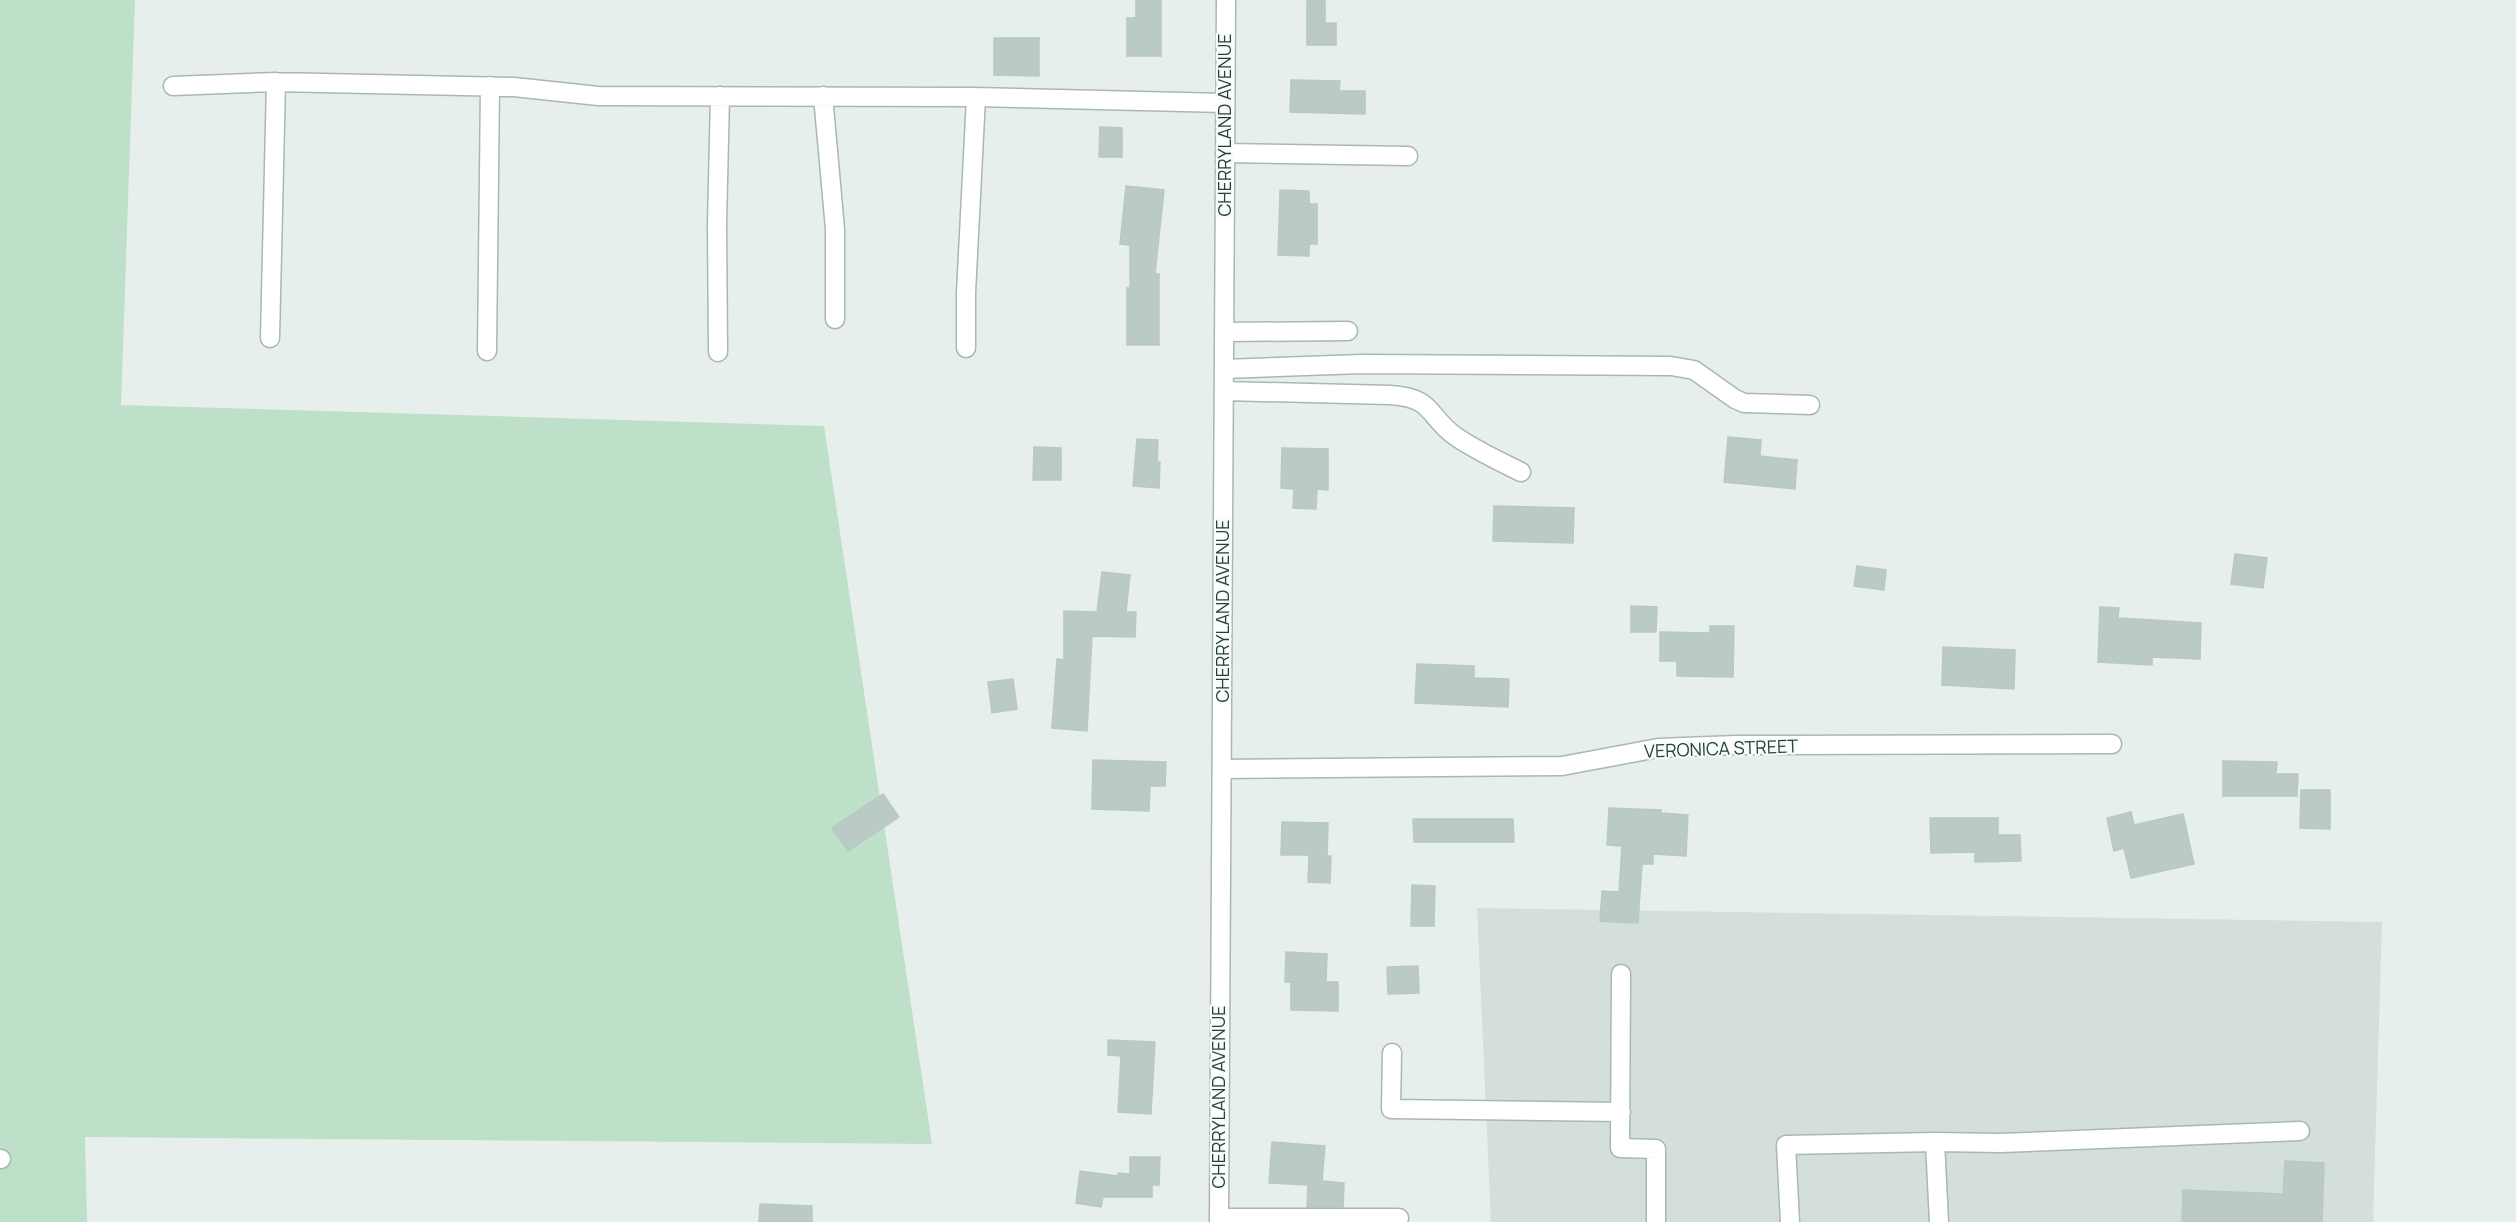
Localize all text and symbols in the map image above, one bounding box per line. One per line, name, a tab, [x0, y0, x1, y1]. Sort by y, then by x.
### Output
street label: CHERRYLAND AVENUE	[1212, 33, 1236, 217]
street label: CHERRYLAND AVENUE	[1210, 519, 1234, 703]
street label: VERONICA STREET	[1644, 733, 1799, 763]
street label: CHERRYLAND AVENUE	[1206, 1005, 1230, 1189]

